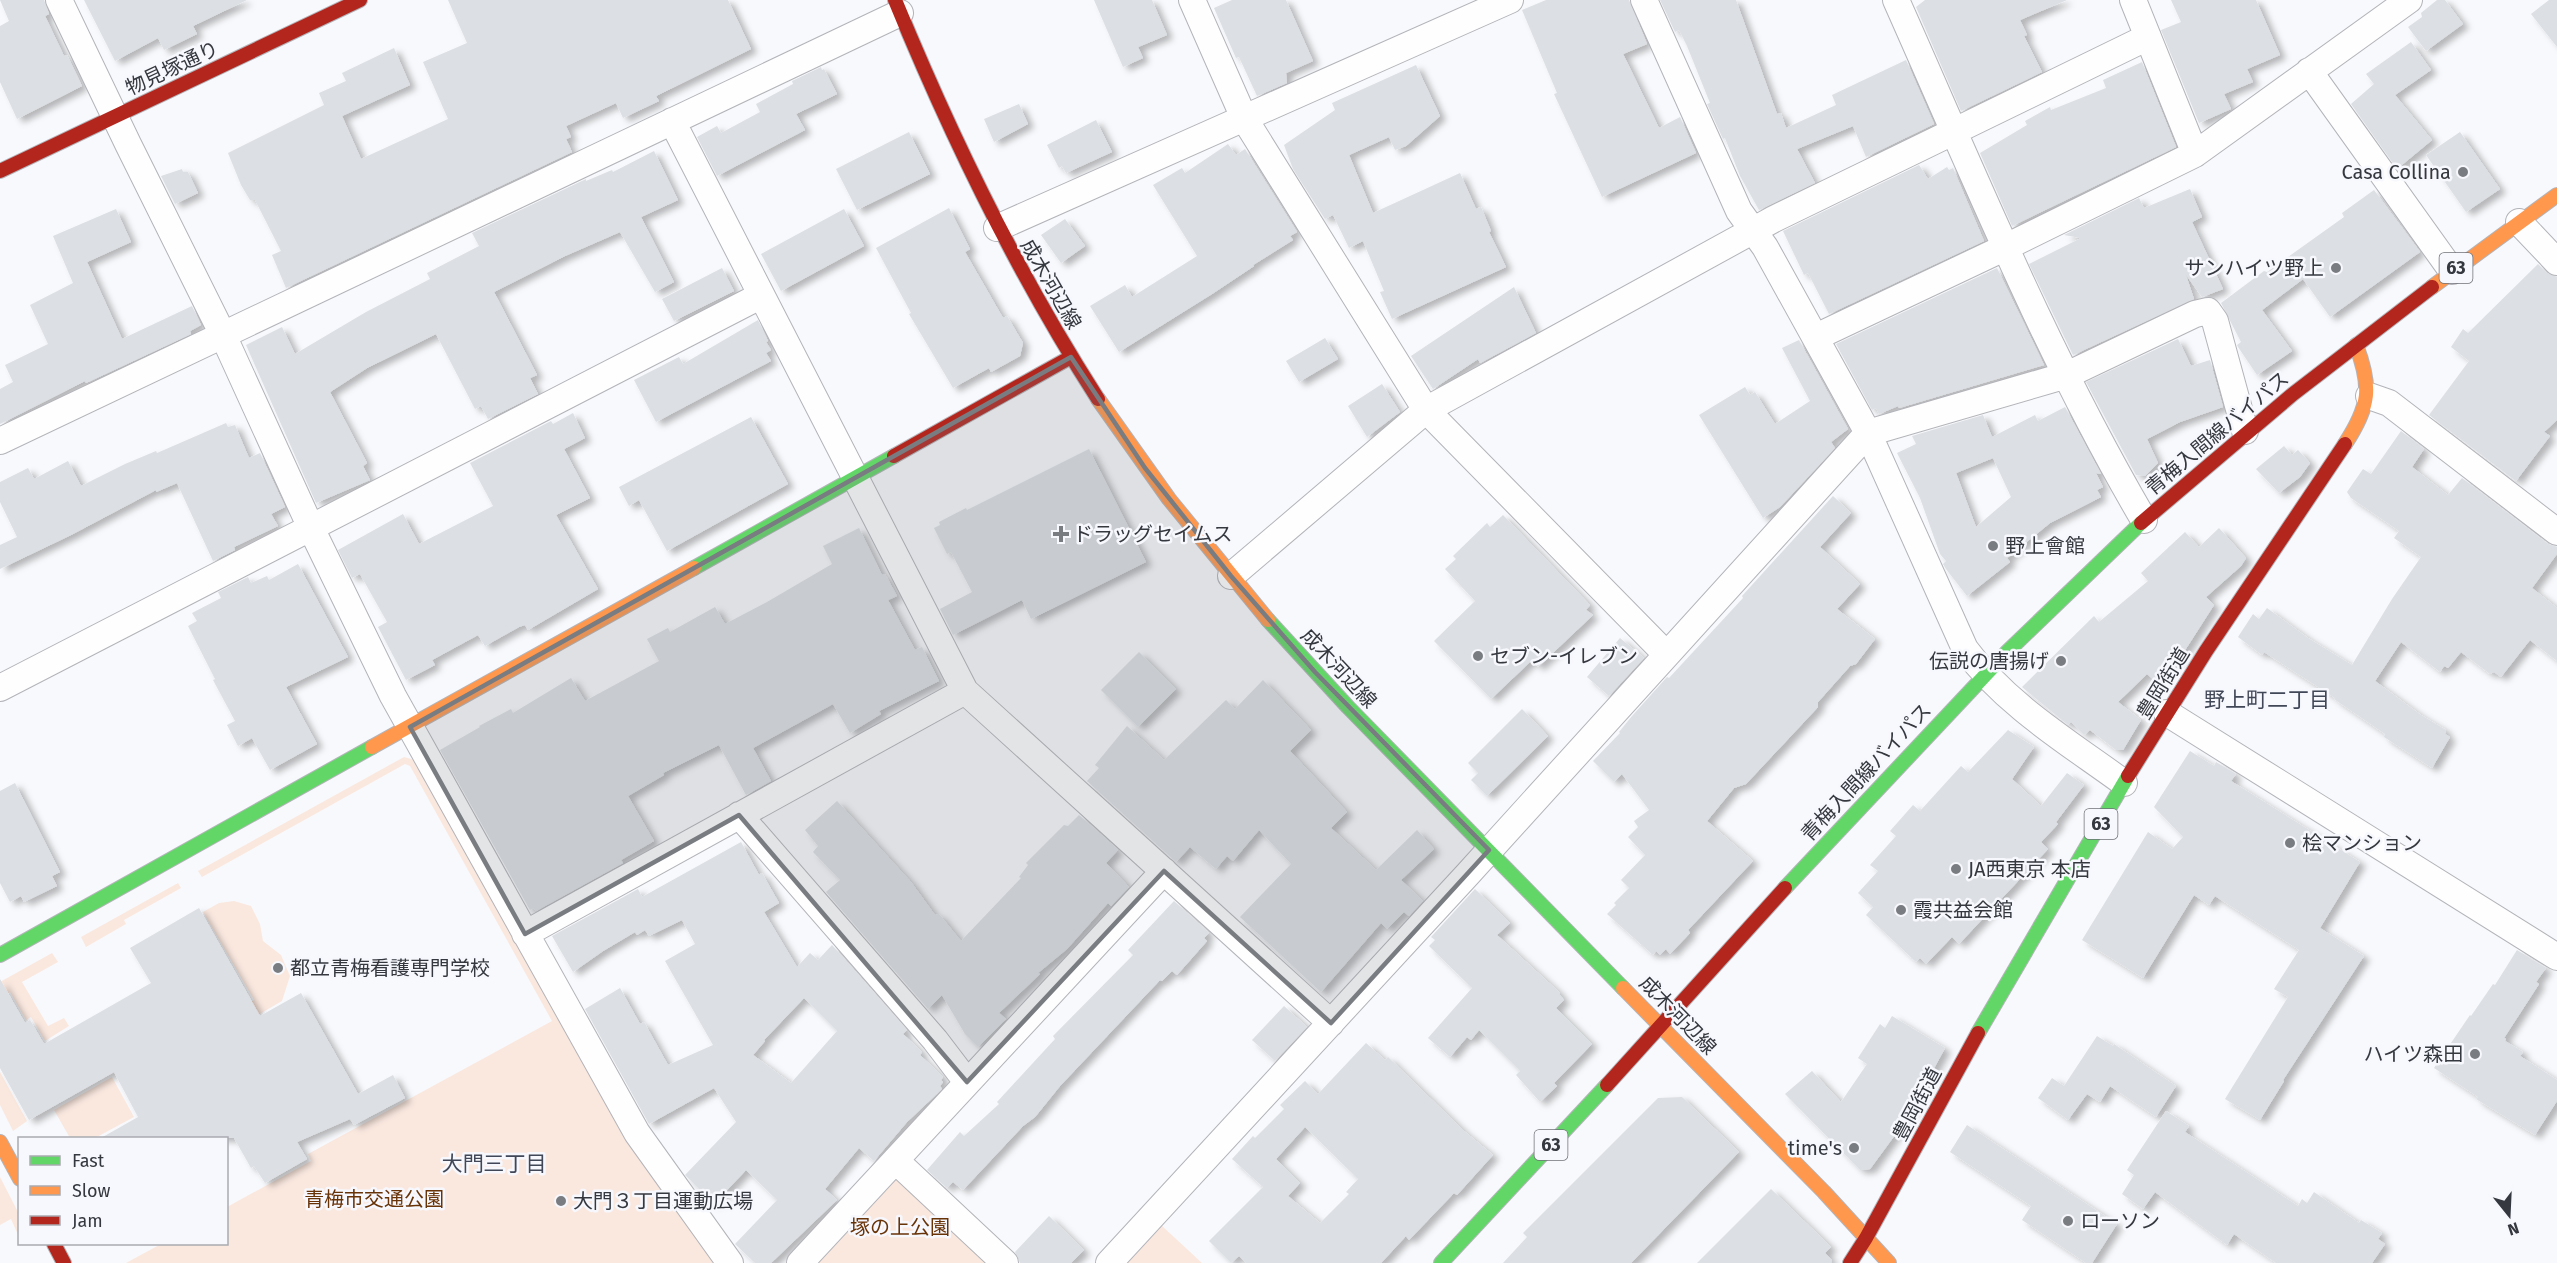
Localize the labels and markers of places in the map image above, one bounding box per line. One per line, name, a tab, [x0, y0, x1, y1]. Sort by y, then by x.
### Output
place label: Casa Collina	[2342, 160, 2451, 184]
marker: Casa Collina	[2456, 165, 2470, 179]
place label: サンハイツ野上	[2184, 256, 2324, 280]
marker: サンハイツ野上	[2329, 261, 2343, 275]
place label: ドラッグセイムス	[1073, 522, 1233, 546]
marker: ドラッグセイムス	[1054, 527, 1068, 541]
place label: 野上會館	[2005, 534, 2085, 558]
marker: 野上會館	[1986, 539, 2000, 553]
place label: セブン-イレブン	[1490, 644, 1638, 668]
marker: セブン-イレブン	[1471, 649, 1485, 663]
place label: 伝説の唐揚げ	[1929, 649, 2049, 673]
marker: 伝説の唐揚げ	[2054, 654, 2068, 668]
place label: 桧マンション	[2302, 831, 2422, 855]
marker: 桧マンション	[2283, 836, 2297, 850]
place label: JA西東京 本店	[1968, 857, 2091, 881]
marker: JA西東京 本店	[1949, 862, 1963, 876]
place label: 霞共益会館	[1913, 898, 2013, 922]
marker: 霞共益会館	[1894, 903, 1908, 917]
place label: 都立青梅看護専門学校	[290, 956, 490, 980]
marker: 都立青梅看護専門学校	[271, 961, 285, 975]
place label: ハイツ森田	[2363, 1042, 2463, 1066]
marker: ハイツ森田	[2468, 1047, 2482, 1061]
place label: time's	[1788, 1136, 1842, 1160]
marker: time's	[1847, 1141, 1861, 1155]
place label: 大門３丁目運動広場	[573, 1189, 753, 1213]
marker: 大門３丁目運動広場	[554, 1194, 568, 1208]
place label: ローソン	[2080, 1209, 2160, 1233]
marker: ローソン	[2061, 1214, 2075, 1228]

